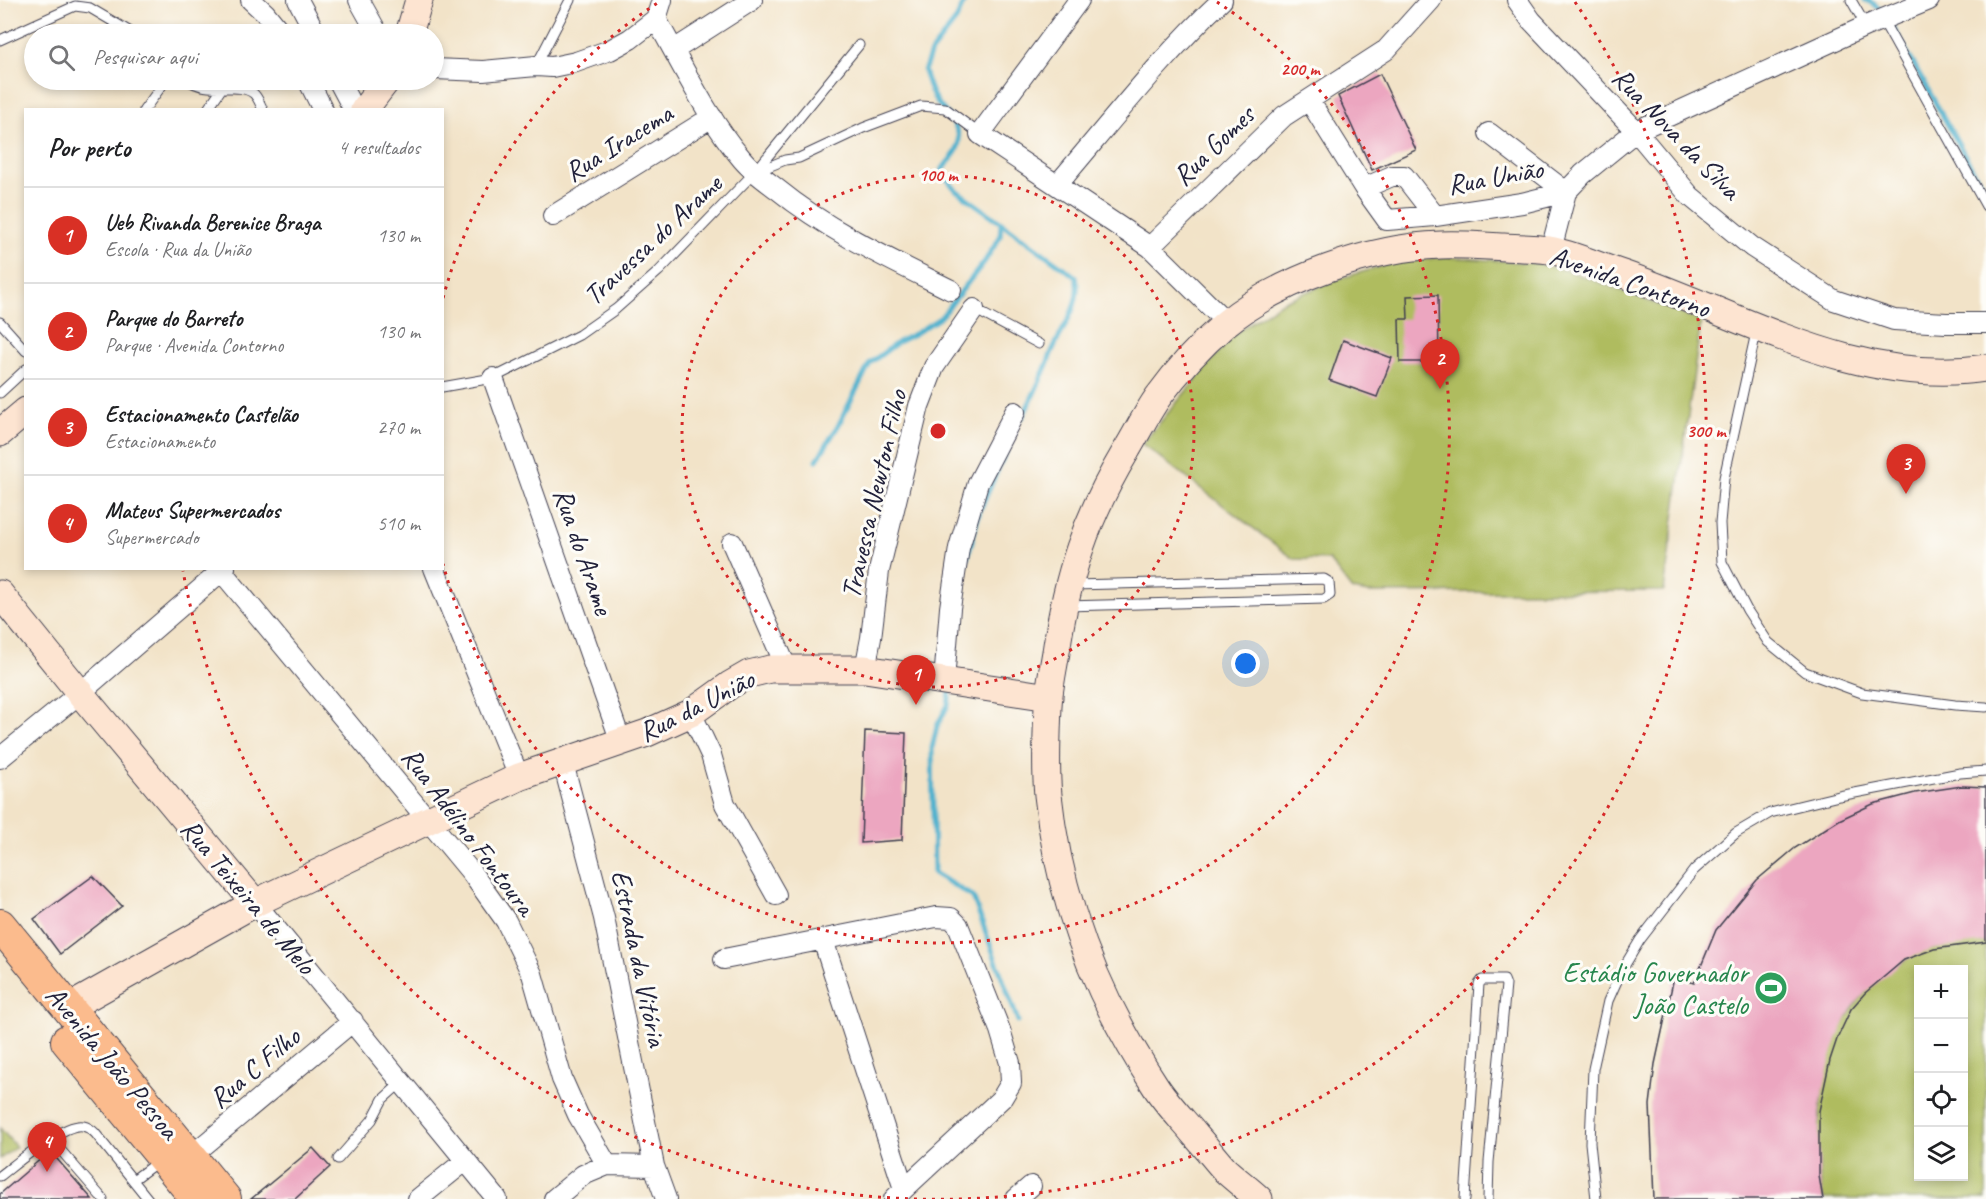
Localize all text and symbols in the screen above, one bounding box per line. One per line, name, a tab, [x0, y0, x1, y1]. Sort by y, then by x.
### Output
search box	[24, 24, 444, 90]
icon: search	[45, 41, 78, 74]
text: Pesquisar aqui	[93, 43, 198, 71]
text: 200 m	[1281, 58, 1321, 80]
street label: Rua Nova da Silva	[1605, 60, 1750, 208]
street label: Rua Iracema	[558, 95, 680, 189]
street label: Rua Gomes	[1165, 96, 1263, 193]
text: Por perto	[48, 131, 130, 164]
text: 4 resultados	[338, 135, 420, 160]
street label: Rua União	[1445, 151, 1547, 202]
text: 100 m	[919, 164, 959, 186]
street label: Travessa do Arame	[576, 165, 730, 312]
text: Ueb Rivanda Berenice Braga	[105, 209, 321, 237]
text: 1	[63, 223, 72, 248]
text: 130 m	[377, 223, 420, 248]
text: Escola · Rua da União	[105, 237, 251, 262]
street label: Avenida Contorno	[1545, 238, 1716, 326]
text: Parque do Barreto	[105, 305, 242, 333]
text: 2	[63, 319, 72, 344]
text: 130 m	[377, 319, 420, 344]
text: Parque · Avenida Contorno	[105, 333, 283, 358]
pin: 2	[1420, 340, 1460, 389]
street label: Travessa Newton Filho	[832, 384, 915, 602]
text: Estacionamento Castelão	[105, 401, 298, 429]
text: 3	[63, 415, 72, 440]
text: 270 m	[377, 415, 420, 440]
text: 300 m	[1687, 420, 1727, 442]
centre of rings	[928, 421, 948, 441]
text: Estacionamento	[105, 429, 215, 454]
pin: 3	[1886, 444, 1926, 494]
street label: Rua do Arame	[546, 483, 622, 621]
text: Mateus Supermercados	[105, 497, 280, 525]
text: 4	[63, 511, 72, 536]
text: 510 m	[377, 511, 420, 536]
text: Supermercado	[105, 525, 199, 550]
your location	[1231, 649, 1260, 678]
pin: 1	[896, 656, 936, 705]
street label: Rua da União	[632, 660, 762, 749]
street label: Rua Adélino Fontoura	[394, 740, 545, 924]
street label: Rua Teixeira de Melo	[173, 811, 325, 983]
street label: Estrada da Vitória	[604, 867, 676, 1051]
place label: Estádio Governador João Castelo	[1562, 955, 1750, 1022]
map controls	[1914, 965, 1968, 1181]
button: +	[1914, 965, 1968, 1019]
sports icon: Estádio Governador João Castelo	[1753, 970, 1789, 1006]
street label: Avenida João Pessoa	[38, 978, 188, 1148]
street label: Rua C Filho	[202, 1018, 309, 1116]
button: −	[1914, 1019, 1968, 1073]
button: locate	[1914, 1073, 1968, 1127]
pin: 4	[28, 1122, 66, 1172]
button: layers	[1914, 1127, 1968, 1181]

